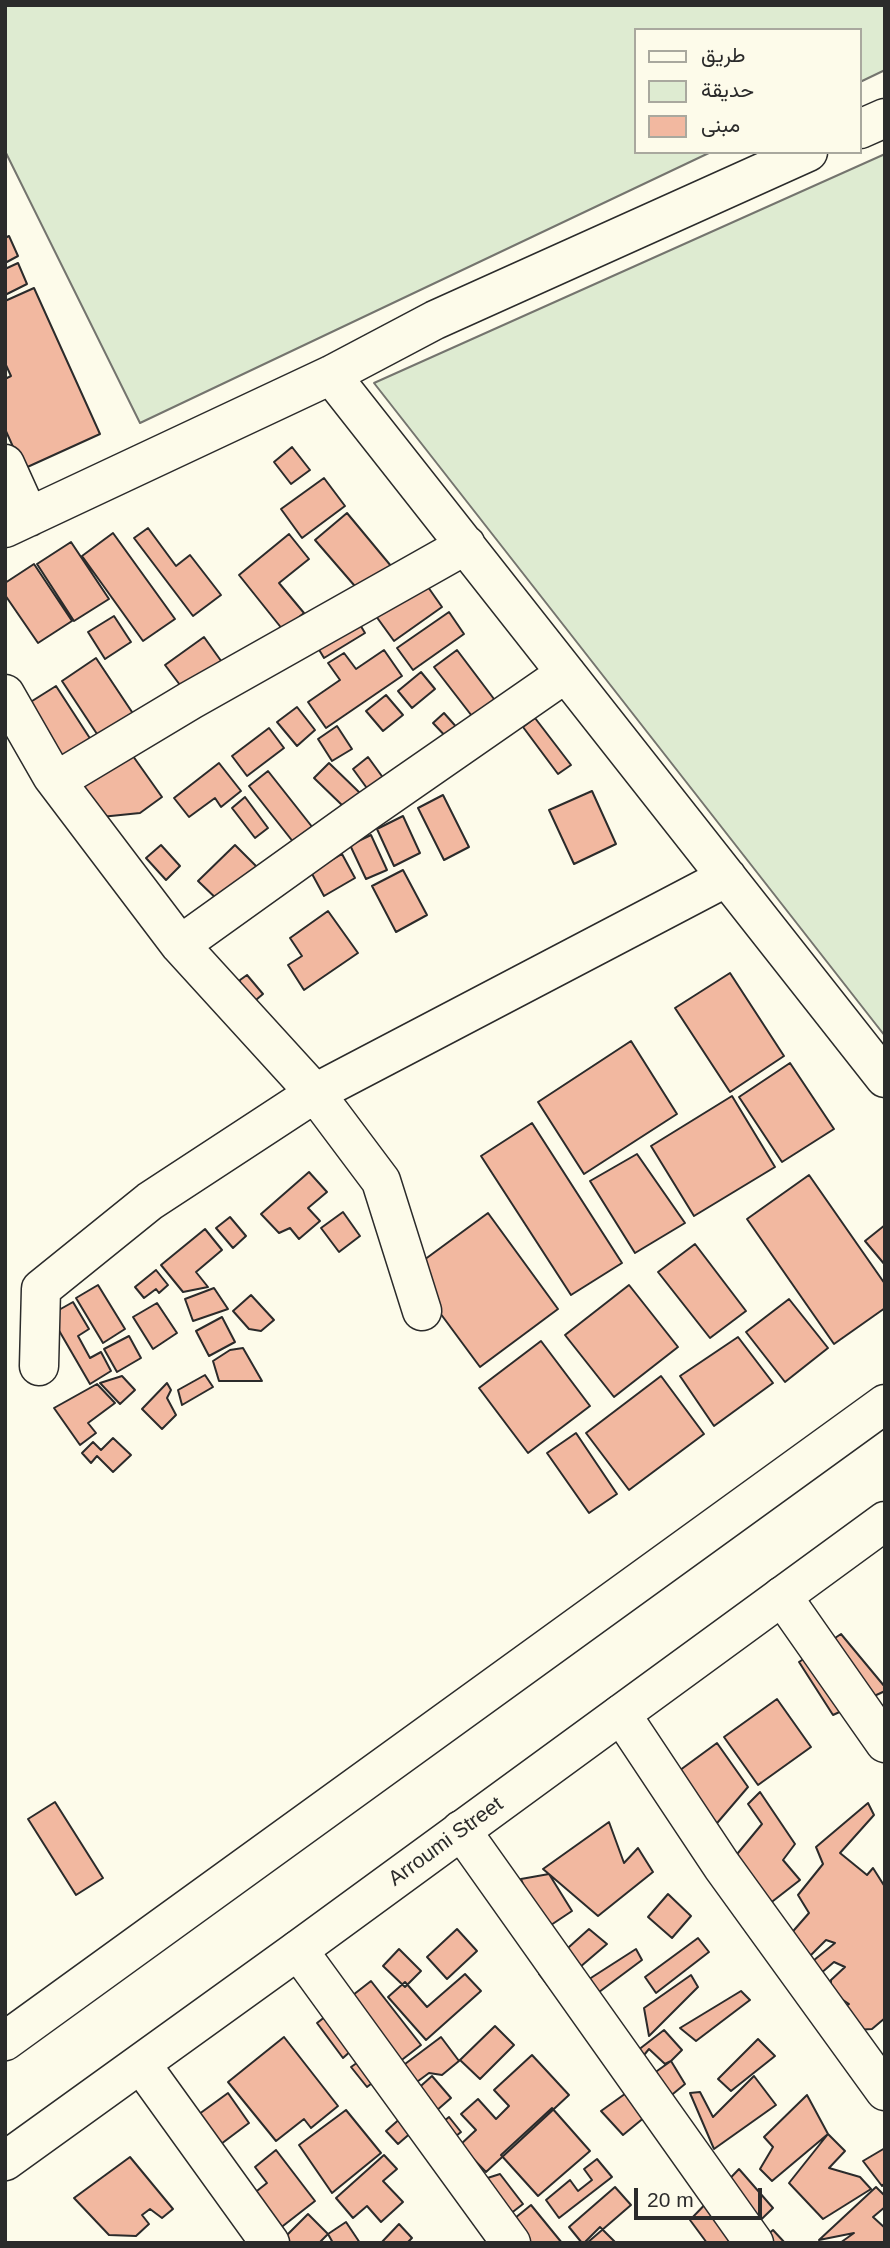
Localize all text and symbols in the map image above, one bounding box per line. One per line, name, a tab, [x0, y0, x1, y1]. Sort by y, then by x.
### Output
legend	[634, 28, 862, 154]
text: طريق	[701, 43, 746, 66]
text: حديقة	[701, 78, 754, 101]
text: مبنى	[701, 113, 740, 136]
street label: Arroumi Street	[384, 1792, 508, 1892]
scale bar	[638, 2174, 766, 2218]
text: 20 m	[647, 2188, 694, 2211]

